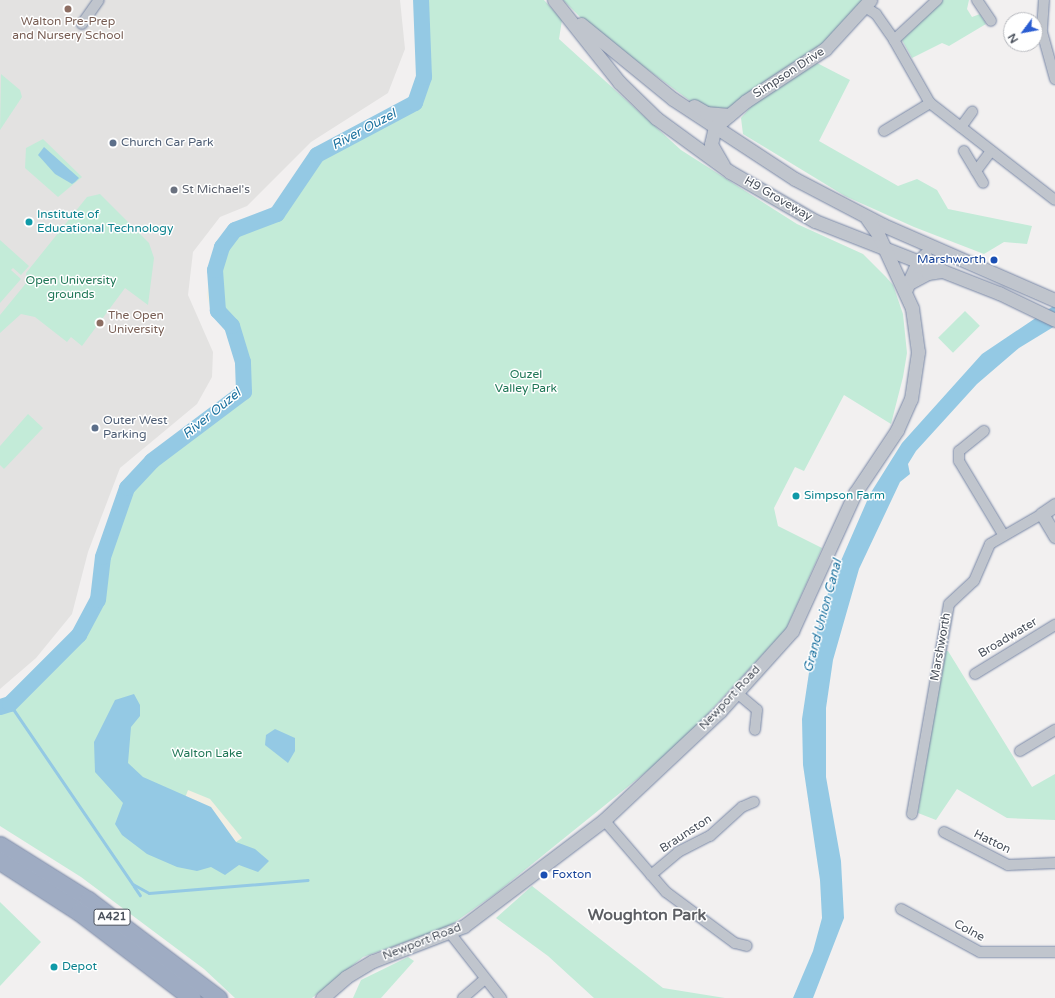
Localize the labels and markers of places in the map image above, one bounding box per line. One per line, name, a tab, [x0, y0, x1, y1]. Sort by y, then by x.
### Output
marker: Walton Pre-Prep and Nursery School	[63, 4, 73, 14]
place label: Walton Pre-Prep and Nursery School	[12, 15, 124, 43]
place label: Church Car Park	[121, 136, 214, 150]
marker: Church Car Park	[108, 138, 118, 148]
place label: St Michael's	[182, 183, 250, 197]
marker: St Michael's	[169, 185, 179, 195]
place label: Institute of Educational Technology	[37, 208, 173, 236]
marker: Institute of Educational Technology	[24, 217, 34, 227]
place label: Marshworth	[917, 253, 986, 267]
marker: Marshworth	[989, 255, 999, 265]
place label: The Open University	[108, 309, 165, 337]
marker: The Open University	[95, 318, 105, 328]
place label: Outer West Parking	[103, 414, 168, 442]
marker: Outer West Parking	[90, 423, 100, 433]
place label: Simpson Farm	[804, 489, 885, 503]
marker: Simpson Farm	[791, 491, 801, 501]
place label: Foxton	[552, 868, 592, 882]
marker: Foxton	[539, 870, 549, 880]
place label: Depot	[62, 960, 97, 974]
marker: Depot	[49, 962, 59, 972]

